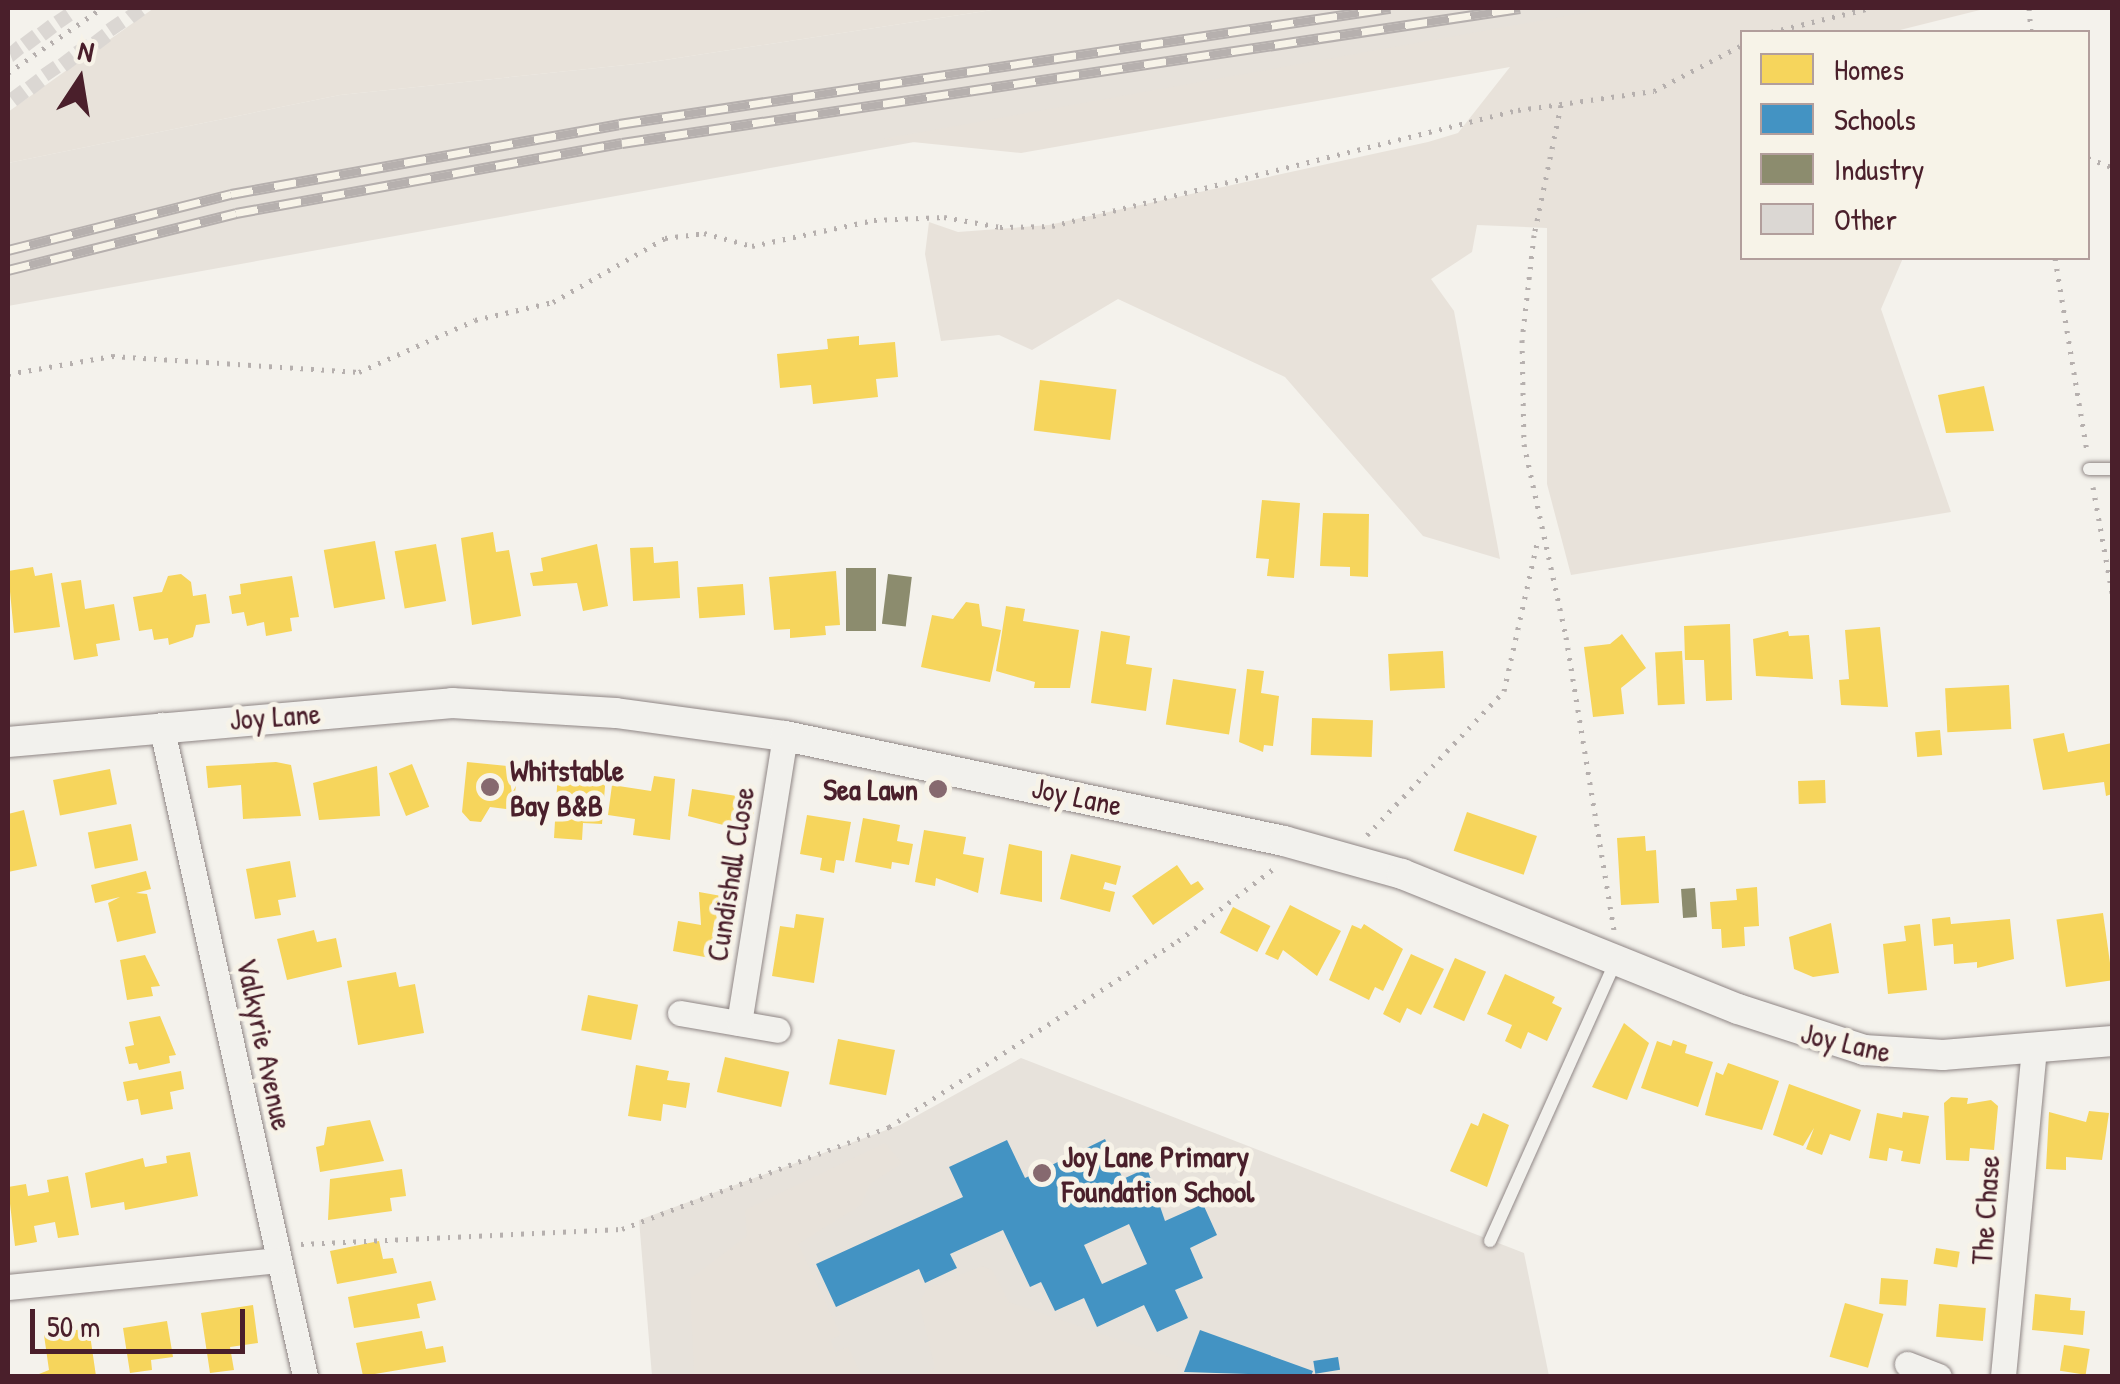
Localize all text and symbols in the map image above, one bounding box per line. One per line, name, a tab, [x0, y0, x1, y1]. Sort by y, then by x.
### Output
north arrow	[30, 30, 130, 130]
legend	[1740, 30, 2090, 260]
text: N	[75, 31, 97, 71]
text: Homes	[1834, 49, 1904, 89]
text: Schools	[1834, 99, 1916, 139]
text: Industry	[1834, 149, 1924, 189]
text: Other	[1834, 199, 1897, 239]
street label: Joy Lane	[228, 695, 322, 737]
place label: Whitstable Bay B&B	[510, 752, 624, 822]
street label: Joy Lane	[1029, 769, 1125, 823]
place label: Sea Lawn	[823, 771, 918, 807]
marker: Whitstable Bay B&B	[479, 776, 501, 798]
marker: Sea Lawn	[927, 778, 949, 800]
street label: Cundishall Close	[698, 784, 762, 964]
street label: Valkyrie Avenue	[229, 955, 301, 1133]
street label: Joy Lane	[1798, 1014, 1894, 1070]
place label: Joy Lane Primary Foundation School	[1062, 1138, 1254, 1208]
street label: The Chase	[1963, 1154, 2007, 1266]
marker: Joy Lane Primary Foundation School	[1031, 1162, 1053, 1184]
scale bar	[35, 1289, 250, 1351]
text: 50 m	[47, 1306, 100, 1346]

